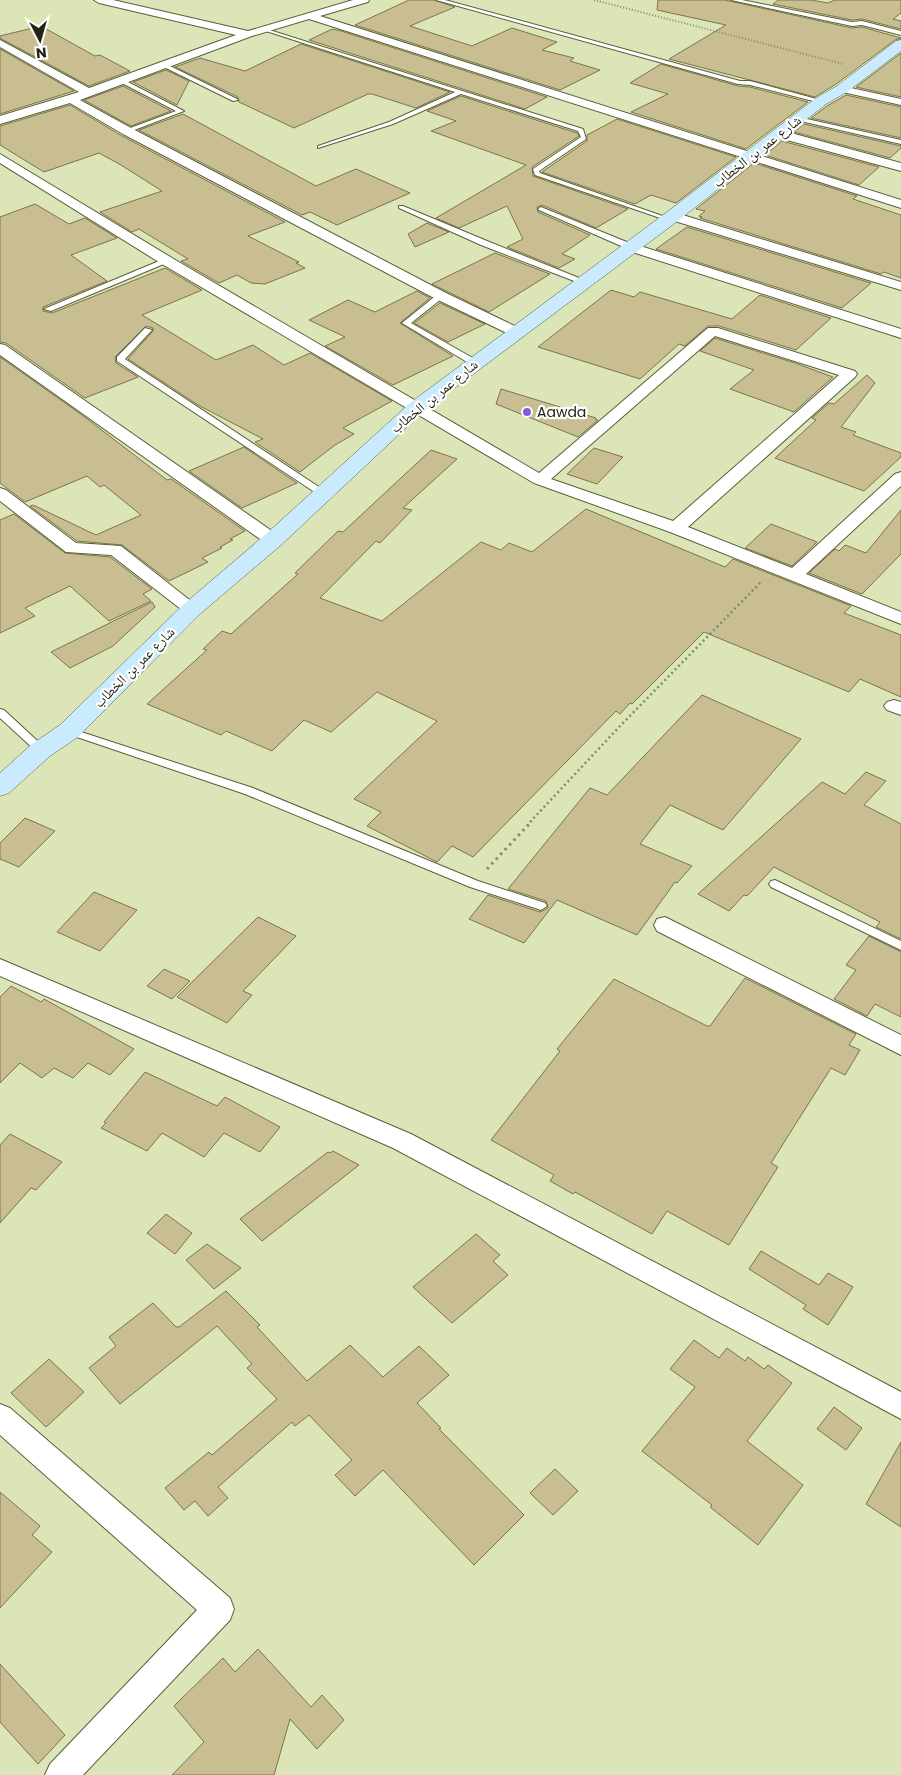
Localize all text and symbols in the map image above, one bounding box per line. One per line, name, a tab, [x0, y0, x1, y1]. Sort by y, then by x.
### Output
north arrow	[15, 15, 65, 65]
text: N	[35, 42, 48, 63]
street label: شارع عمر بن الخطاب	[709, 110, 805, 192]
street label: شارع عمر بن الخطاب	[386, 355, 482, 437]
place label: Aawda	[537, 402, 586, 422]
marker: Aawda	[521, 406, 533, 418]
street label: شارع عمر بن الخطاب	[89, 622, 179, 712]

